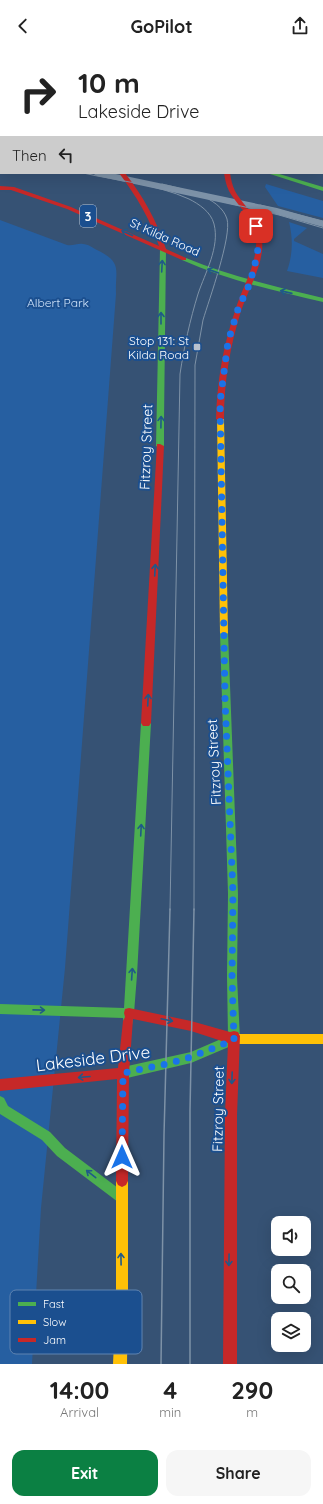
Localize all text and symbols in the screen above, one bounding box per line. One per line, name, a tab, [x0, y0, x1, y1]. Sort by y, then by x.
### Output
icon: back	[12, 15, 34, 37]
text: GoPilot	[130, 15, 193, 38]
icon: share	[289, 15, 311, 37]
text: 10 m	[78, 65, 140, 100]
icon: right	[12, 68, 64, 120]
text: Lakeside Drive	[78, 100, 200, 123]
icon: left	[55, 144, 77, 166]
text: Then	[12, 146, 47, 165]
road number: 3	[80, 205, 96, 227]
pin	[239, 209, 273, 243]
street label: St Kilda Road	[128, 215, 202, 259]
icon: arrive	[245, 215, 267, 237]
one-way arrow	[121, 229, 133, 236]
one-way arrow	[158, 260, 165, 273]
one-way arrow	[206, 267, 219, 274]
one-way arrow	[280, 287, 293, 295]
park label: Albert Park	[27, 295, 89, 310]
one-way arrow	[157, 312, 165, 325]
place label: Stop 131: St Kilda Road	[128, 333, 189, 362]
marker: Stop 131: St Kilda Road	[192, 342, 202, 352]
street label: Fitzroy Street	[136, 403, 157, 490]
one-way arrow	[157, 416, 165, 429]
one-way arrow	[151, 564, 158, 577]
one-way arrow	[144, 694, 151, 707]
street label: Fitzroy Street	[203, 718, 225, 805]
one-way arrow	[137, 824, 144, 837]
one-way arrow	[129, 968, 136, 981]
one-way arrow	[32, 1006, 45, 1014]
one-way arrow	[160, 1017, 173, 1025]
street label: Lakeside Drive	[35, 1041, 151, 1075]
street label: Fitzroy Street	[208, 1066, 228, 1152]
one-way arrow	[229, 1071, 236, 1084]
one-way arrow	[78, 1073, 91, 1080]
position arrow	[101, 1136, 143, 1178]
one-way arrow	[85, 1170, 96, 1179]
map controls	[271, 1216, 311, 1352]
button: sound	[271, 1216, 311, 1256]
one-way arrow	[117, 1253, 125, 1266]
one-way arrow	[225, 1253, 233, 1266]
button: search	[271, 1264, 311, 1304]
legend	[10, 1290, 142, 1354]
text: Fast	[43, 1297, 65, 1311]
button: layers	[271, 1312, 311, 1352]
text: Slow	[43, 1315, 67, 1329]
text: Jam	[43, 1333, 66, 1347]
text: 14:00	[50, 1375, 109, 1405]
text: 4	[163, 1375, 177, 1405]
text: 290	[231, 1375, 273, 1405]
text: Arrival	[60, 1404, 99, 1420]
text: min	[159, 1404, 181, 1420]
text: m	[246, 1404, 258, 1420]
button: Exit	[12, 1450, 158, 1496]
button: Share	[166, 1450, 311, 1496]

